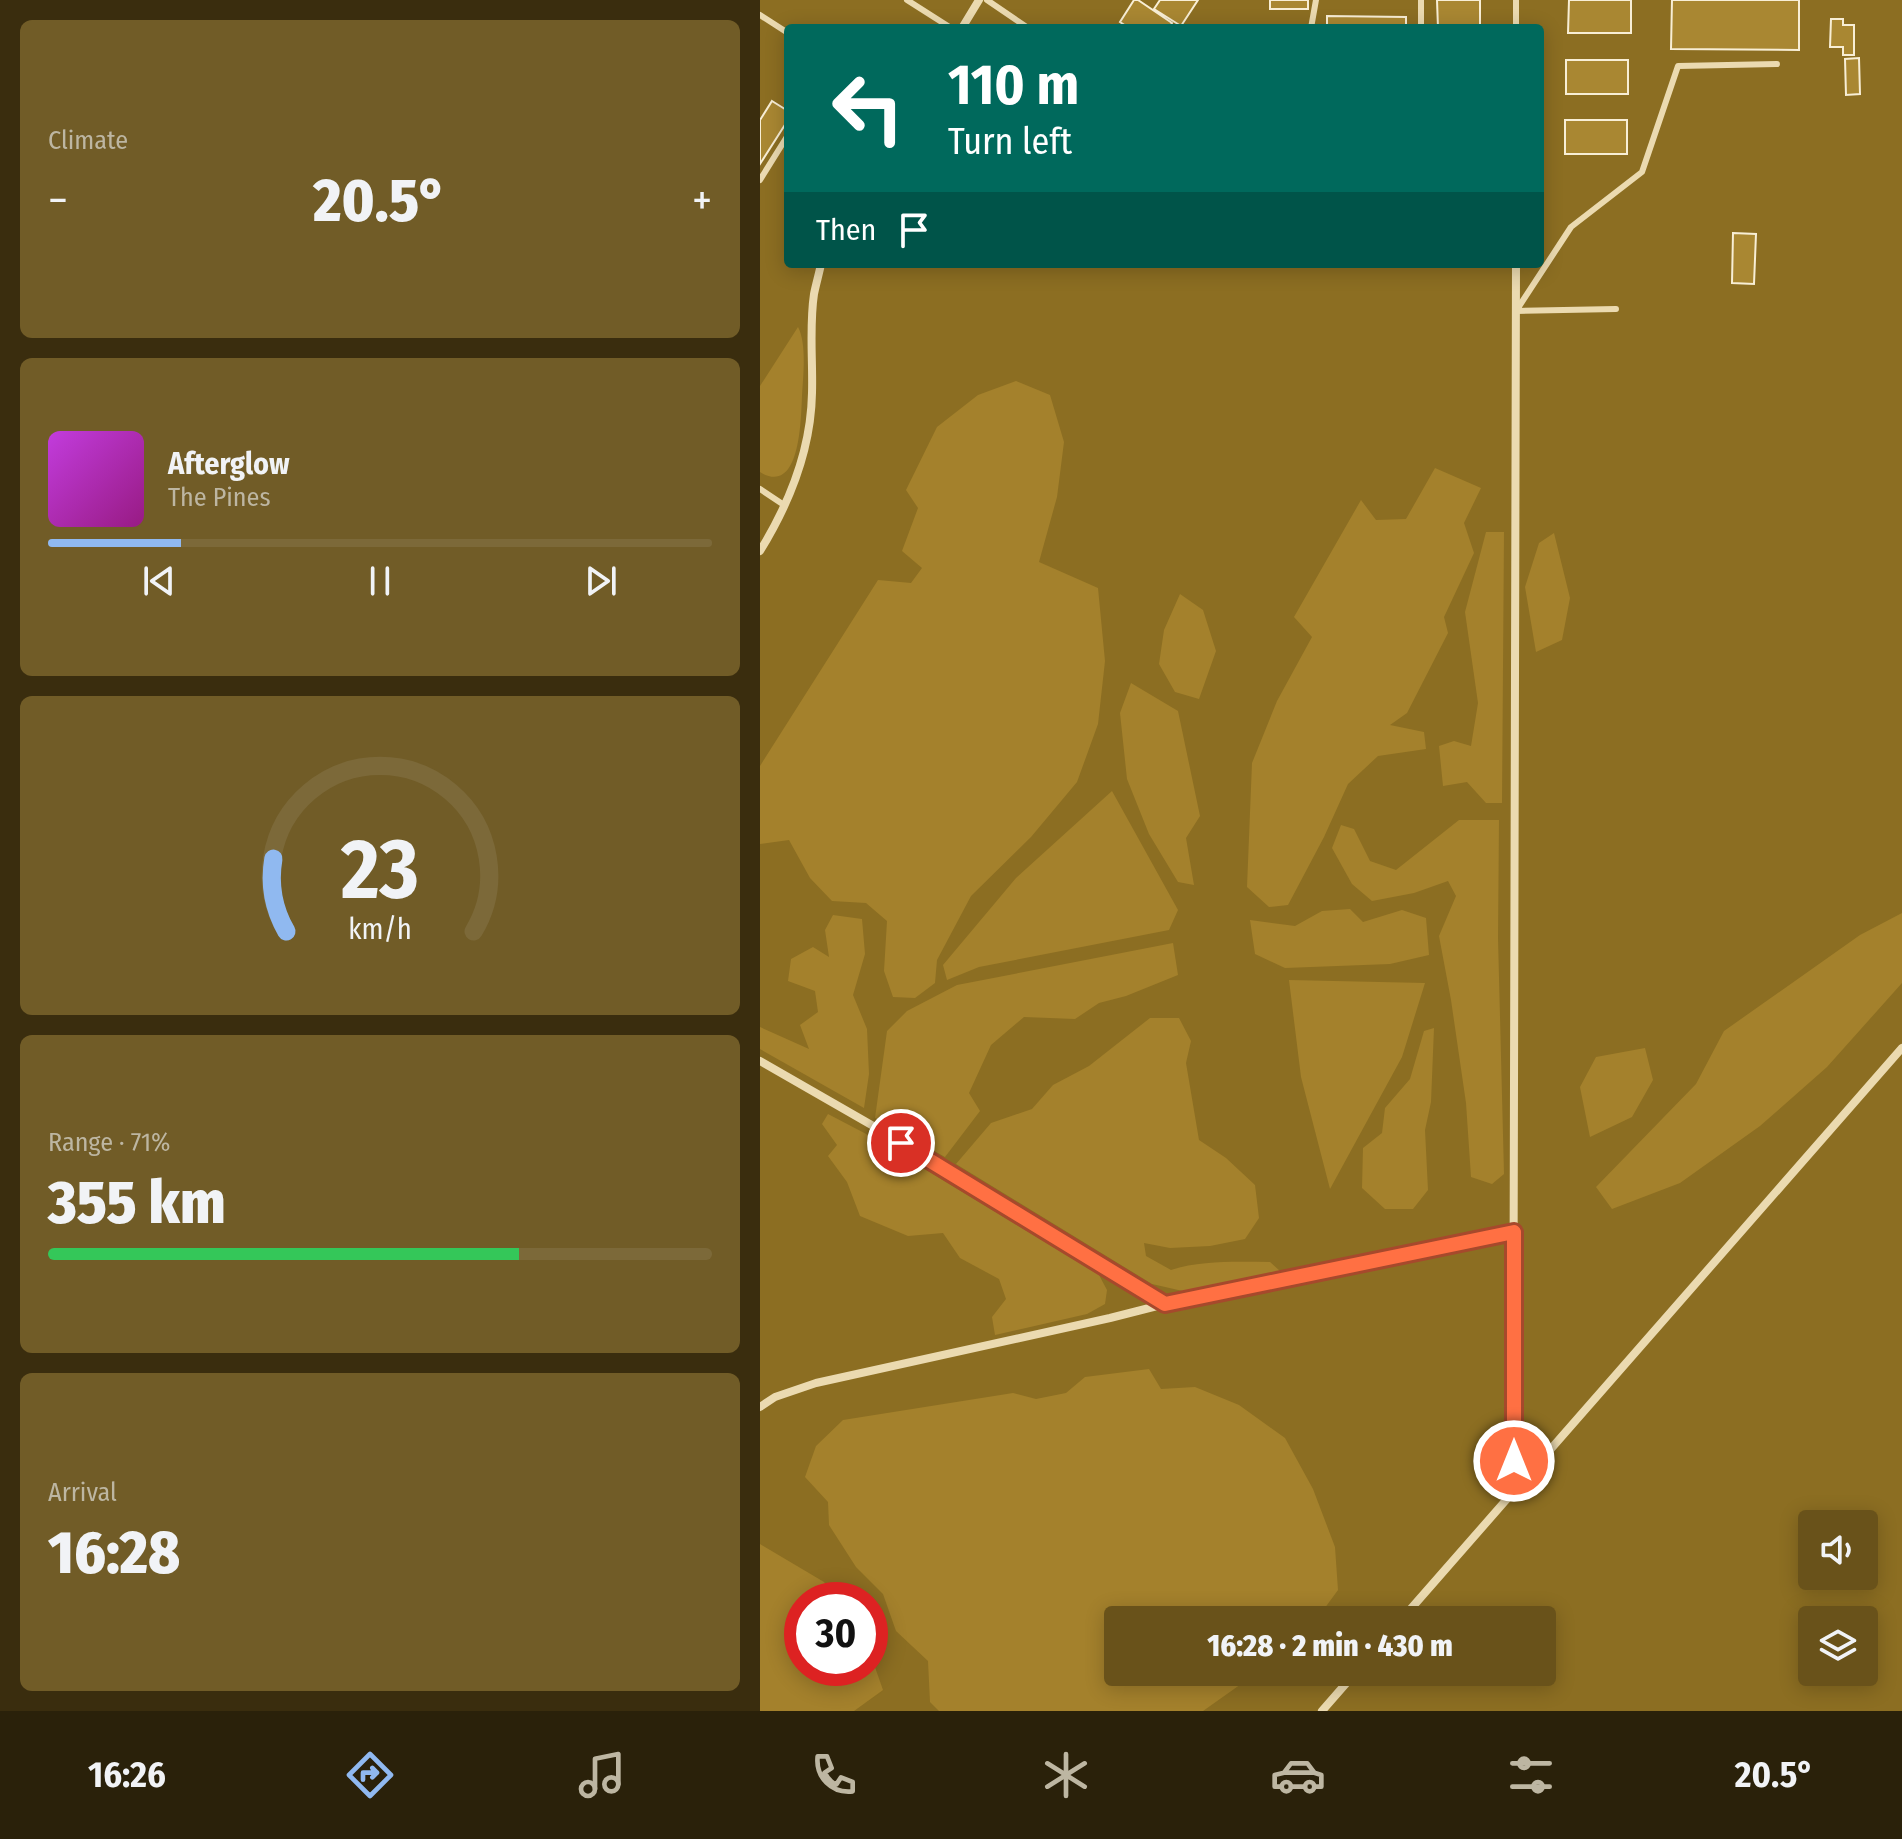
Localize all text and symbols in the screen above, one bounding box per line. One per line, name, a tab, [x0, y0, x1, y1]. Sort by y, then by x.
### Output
text: 110 m	[948, 52, 1079, 119]
icon: left	[816, 56, 920, 160]
text: Turn left	[948, 120, 1072, 164]
text: Climate	[48, 125, 128, 156]
text: 20.5°	[313, 165, 447, 237]
text: −	[48, 174, 68, 227]
text: +	[692, 174, 712, 227]
icon: arrive	[892, 208, 936, 252]
text: Then	[816, 212, 876, 248]
text: Afterglow	[168, 446, 290, 482]
text: The Pines	[168, 482, 271, 513]
icon: previous	[137, 559, 181, 603]
icon: pause	[358, 559, 402, 603]
icon: next	[579, 559, 623, 603]
text: 23	[340, 819, 419, 919]
text: km/h	[348, 912, 412, 947]
pin	[867, 1109, 935, 1177]
icon: arrive	[879, 1121, 923, 1165]
text: Range · 71%	[48, 1127, 171, 1158]
text: 355 km	[48, 1167, 226, 1239]
position arrow	[1472, 1419, 1556, 1503]
text: Arrival	[48, 1477, 117, 1508]
map controls	[1798, 1510, 1878, 1686]
button: sound	[1798, 1510, 1878, 1590]
text: 16:28	[48, 1517, 180, 1589]
speed limit sign: 30	[784, 1582, 888, 1686]
button: layers	[1798, 1606, 1878, 1686]
text: 16:28 · 2 min · 430 m	[1207, 1628, 1453, 1664]
icon: directions	[342, 1747, 398, 1803]
icon: music	[574, 1747, 630, 1803]
icon: phone	[806, 1747, 862, 1803]
icon: climate	[1038, 1747, 1094, 1803]
icon: car	[1270, 1747, 1326, 1803]
icon: filters	[1503, 1747, 1559, 1803]
text: 16:26	[88, 1753, 166, 1797]
text: 20.5°	[1735, 1753, 1814, 1797]

